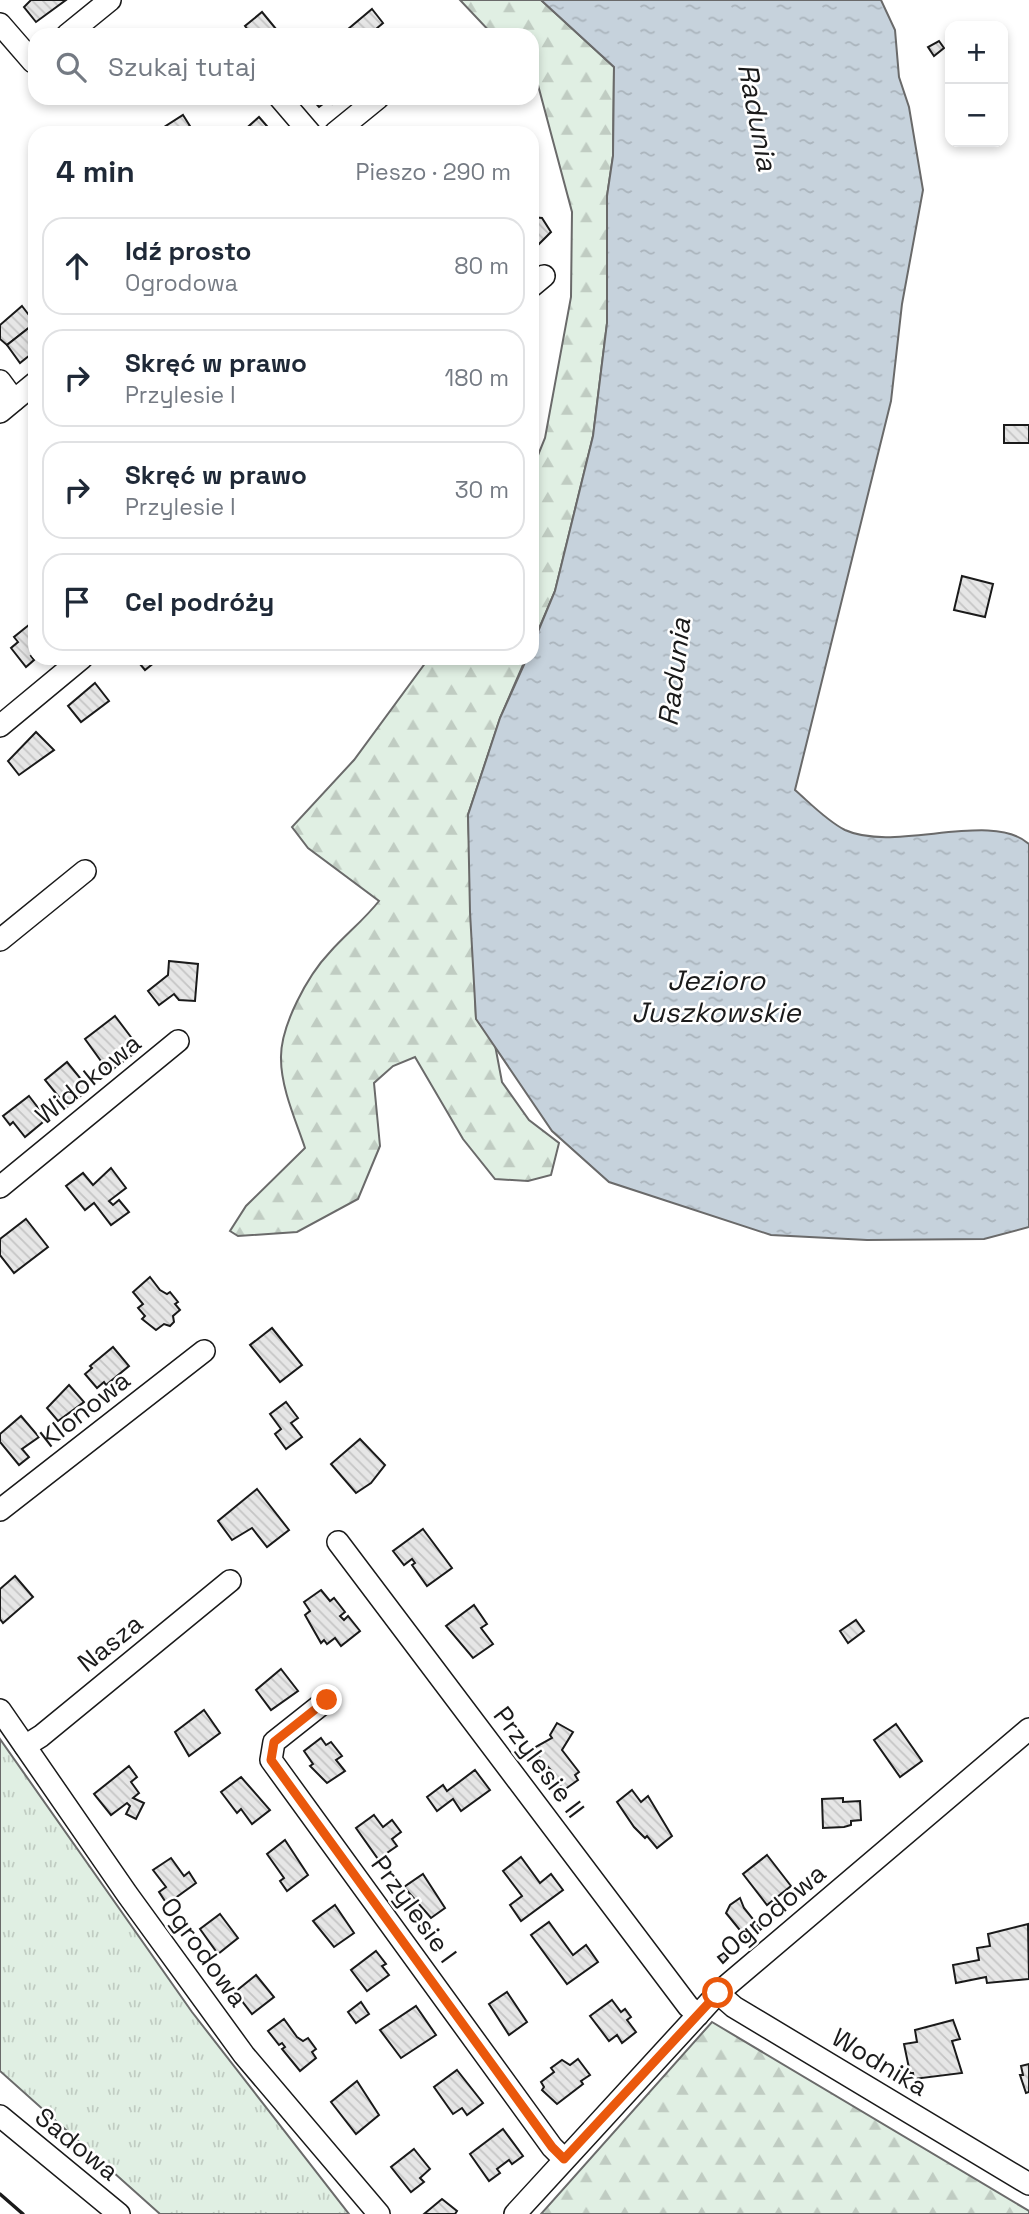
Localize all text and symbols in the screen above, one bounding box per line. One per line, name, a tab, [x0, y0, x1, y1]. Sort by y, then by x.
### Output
map controls	[945, 21, 1008, 147]
button: +	[945, 21, 1008, 84]
search box	[28, 28, 539, 105]
icon: search	[52, 48, 90, 86]
text: Szukaj tutaj	[108, 50, 256, 84]
water label: Radunia	[730, 60, 786, 175]
button: −	[945, 84, 1008, 147]
text: 4 min	[56, 152, 135, 191]
text: Pieszo · 290 m	[356, 157, 511, 187]
text: Idź prosto	[125, 234, 252, 268]
icon: ahead	[58, 247, 96, 285]
text: 80 m	[454, 251, 509, 281]
text: Ogrodowa	[125, 268, 238, 298]
text: Skręć w prawo	[125, 346, 307, 380]
icon: right	[58, 359, 96, 397]
text: 180 m	[445, 363, 509, 393]
text: Przylesie I	[125, 380, 236, 410]
text: Skręć w prawo	[125, 458, 307, 492]
icon: right	[58, 471, 96, 509]
text: 30 m	[455, 475, 509, 505]
text: Przylesie I	[125, 492, 236, 522]
icon: arrive	[58, 583, 96, 621]
text: Cel podróży	[125, 585, 274, 619]
water label: Radunia	[650, 615, 699, 728]
water label: Jezioro Juszkowskie	[631, 962, 802, 1030]
street label: Widokowa	[28, 1026, 148, 1132]
street label: Klonowa	[33, 1363, 137, 1455]
street label: Nasza	[70, 1606, 150, 1680]
route end	[311, 1684, 342, 1715]
street label: Przylesie II	[486, 1699, 592, 1825]
street label: Przylesie I	[363, 1848, 465, 1970]
street label: Ogrodowa	[713, 1856, 833, 1964]
street label: Ogrodowa	[153, 1890, 255, 2014]
route start	[702, 1977, 733, 2008]
street label: Wodnika	[826, 2020, 934, 2104]
street label: Sadowa	[28, 2100, 126, 2188]

